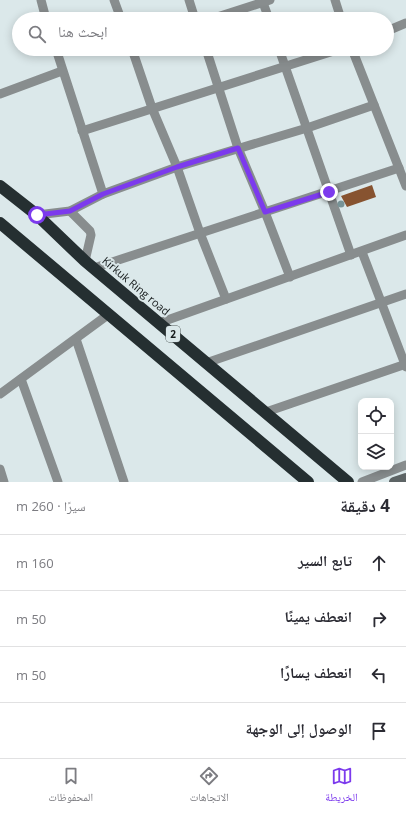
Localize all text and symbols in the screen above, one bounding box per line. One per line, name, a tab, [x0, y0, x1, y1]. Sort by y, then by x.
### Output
search box	[12, 12, 394, 56]
text: ابحث هنا	[58, 21, 108, 41]
icon: search	[26, 23, 48, 45]
route end	[320, 183, 338, 201]
route start	[28, 206, 46, 224]
street label: Kirkuk Ring road	[99, 253, 173, 318]
road number: 2	[166, 326, 180, 342]
map controls	[358, 398, 394, 470]
button: locate	[358, 398, 394, 434]
button: layers	[358, 434, 394, 470]
text: 4 دقيقة	[340, 494, 390, 517]
text: سيرًا · 260 m	[16, 497, 86, 515]
text: تابع السير	[298, 550, 352, 570]
icon: ahead	[368, 552, 390, 574]
text: 160 m	[16, 554, 54, 572]
text: انعطف يمينًا	[284, 606, 352, 626]
icon: right	[368, 608, 390, 630]
text: 50 m	[16, 610, 46, 628]
text: انعطف يسارًا	[280, 662, 352, 682]
icon: left	[368, 664, 390, 686]
text: 50 m	[16, 666, 46, 684]
text: الوصول إلى الوجهة	[246, 718, 352, 738]
icon: arrive	[368, 720, 390, 742]
tab: المحفوظات	[48, 765, 93, 808]
tab: الاتجاهات	[190, 765, 229, 808]
tab: الخريطة	[325, 765, 358, 808]

